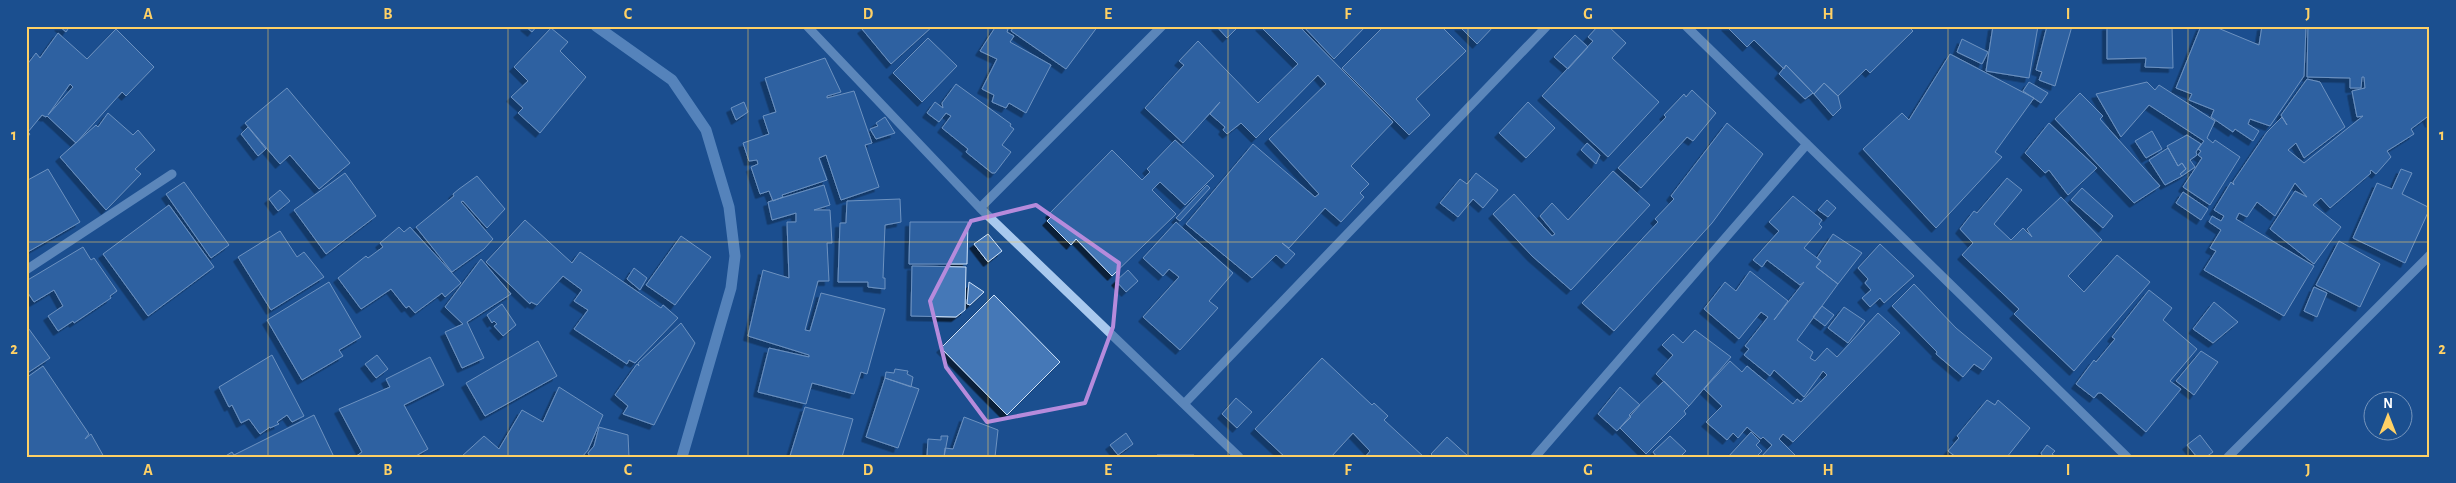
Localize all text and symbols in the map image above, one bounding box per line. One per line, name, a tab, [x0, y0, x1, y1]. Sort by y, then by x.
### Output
text: A	[143, 6, 153, 22]
text: B	[383, 6, 393, 22]
text: C	[624, 6, 633, 22]
text: D	[863, 6, 874, 22]
text: E	[1104, 6, 1112, 22]
text: F	[1344, 6, 1352, 22]
text: G	[1583, 6, 1593, 22]
text: H	[1822, 6, 1834, 22]
text: I	[2066, 6, 2070, 22]
text: J	[2305, 6, 2311, 22]
text: 1	[11, 127, 17, 143]
text: 1	[2439, 127, 2445, 143]
text: 2	[10, 341, 18, 357]
text: 2	[2438, 341, 2446, 357]
north arrow	[2364, 390, 2414, 440]
text: N	[2383, 397, 2393, 411]
text: A	[143, 462, 153, 478]
text: B	[383, 462, 393, 478]
text: C	[624, 462, 633, 478]
text: D	[863, 462, 874, 478]
text: E	[1104, 462, 1112, 478]
text: F	[1344, 462, 1352, 478]
text: G	[1583, 462, 1593, 478]
text: H	[1822, 462, 1834, 478]
text: I	[2066, 462, 2070, 478]
text: J	[2305, 462, 2311, 478]

